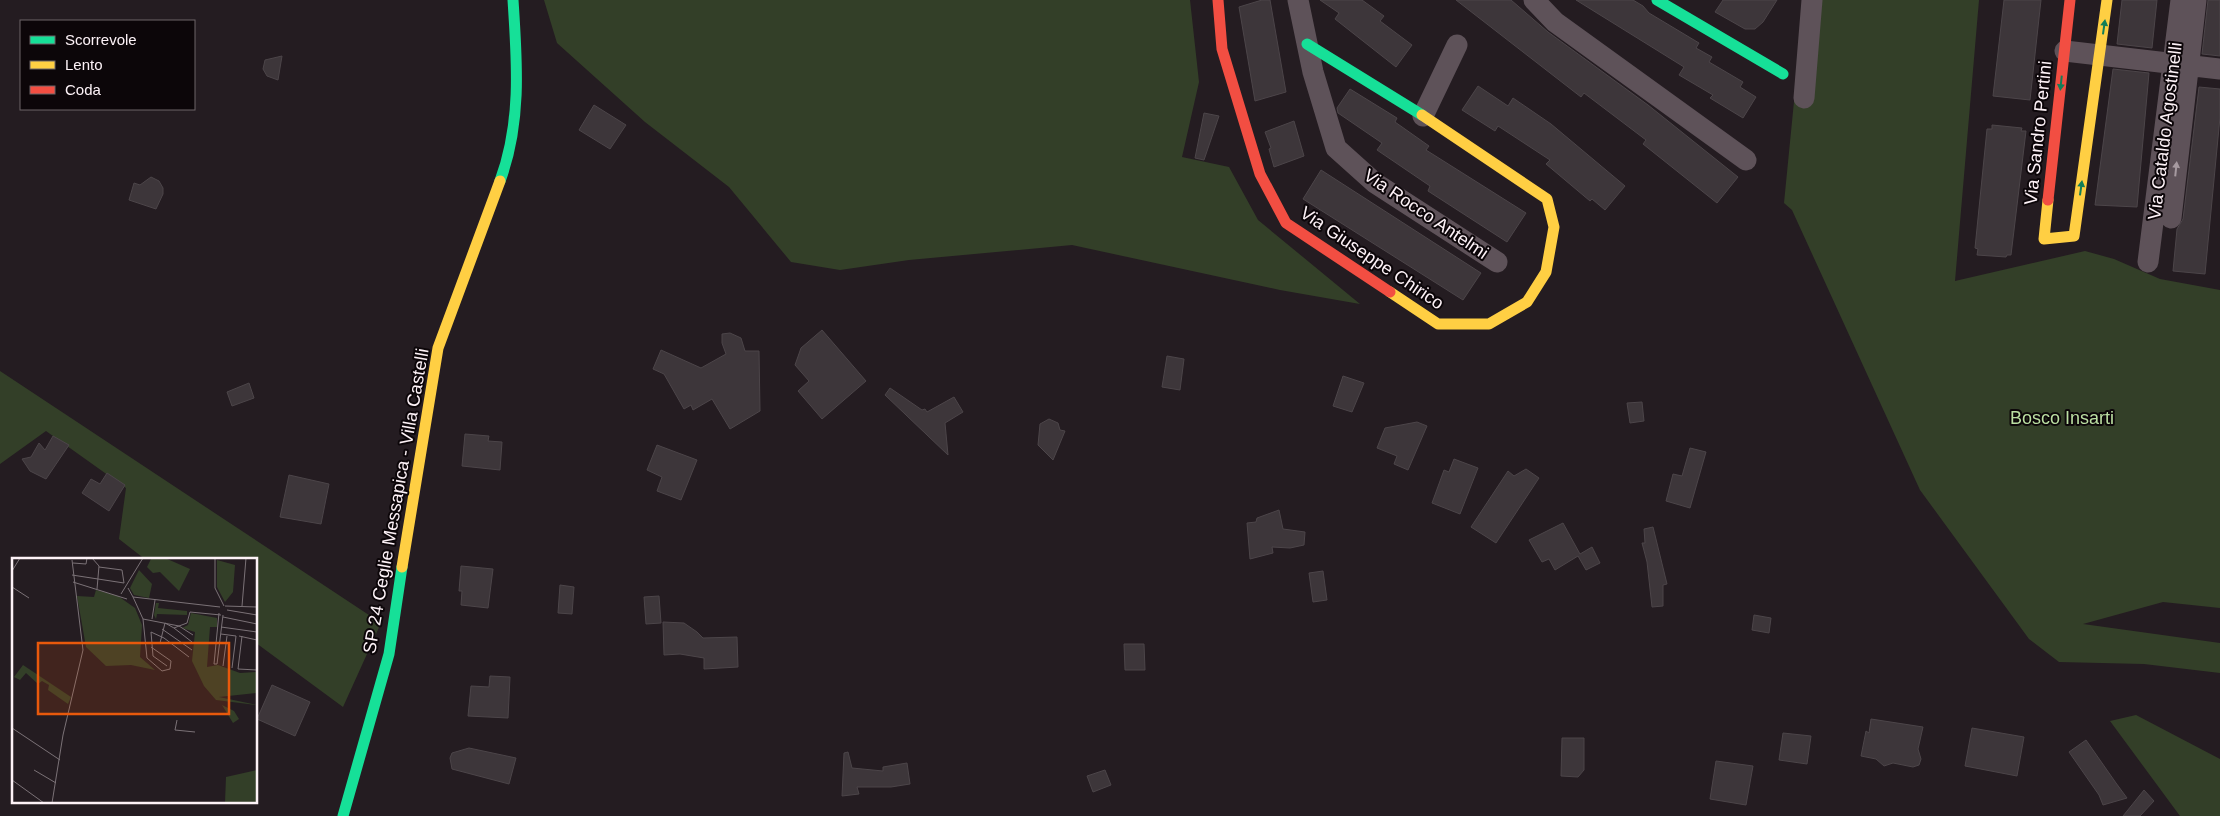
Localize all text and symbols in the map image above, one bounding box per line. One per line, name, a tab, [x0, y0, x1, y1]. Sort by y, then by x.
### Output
one-way arrow	[2100, 19, 2108, 35]
legend	[20, 20, 195, 110]
text: Scorrevole	[65, 31, 137, 48]
street label: Via Cataldo Agostinelli	[2144, 41, 2186, 221]
text: Lento	[65, 56, 103, 73]
street label: Via Sandro Pertini	[2020, 60, 2056, 206]
one-way arrow	[2057, 76, 2065, 92]
text: Coda	[65, 81, 102, 98]
one-way arrow	[2172, 161, 2180, 177]
street label: Via Rocco Antelmi	[1360, 165, 1492, 263]
one-way arrow	[2077, 180, 2085, 196]
street label: Via Giuseppe Chirico	[1296, 203, 1448, 313]
street label: SP 24 Ceglie Messapica - Villa Castelli	[359, 347, 433, 655]
park label: Bosco Insarti	[2010, 408, 2114, 428]
inset map	[12, 558, 258, 804]

